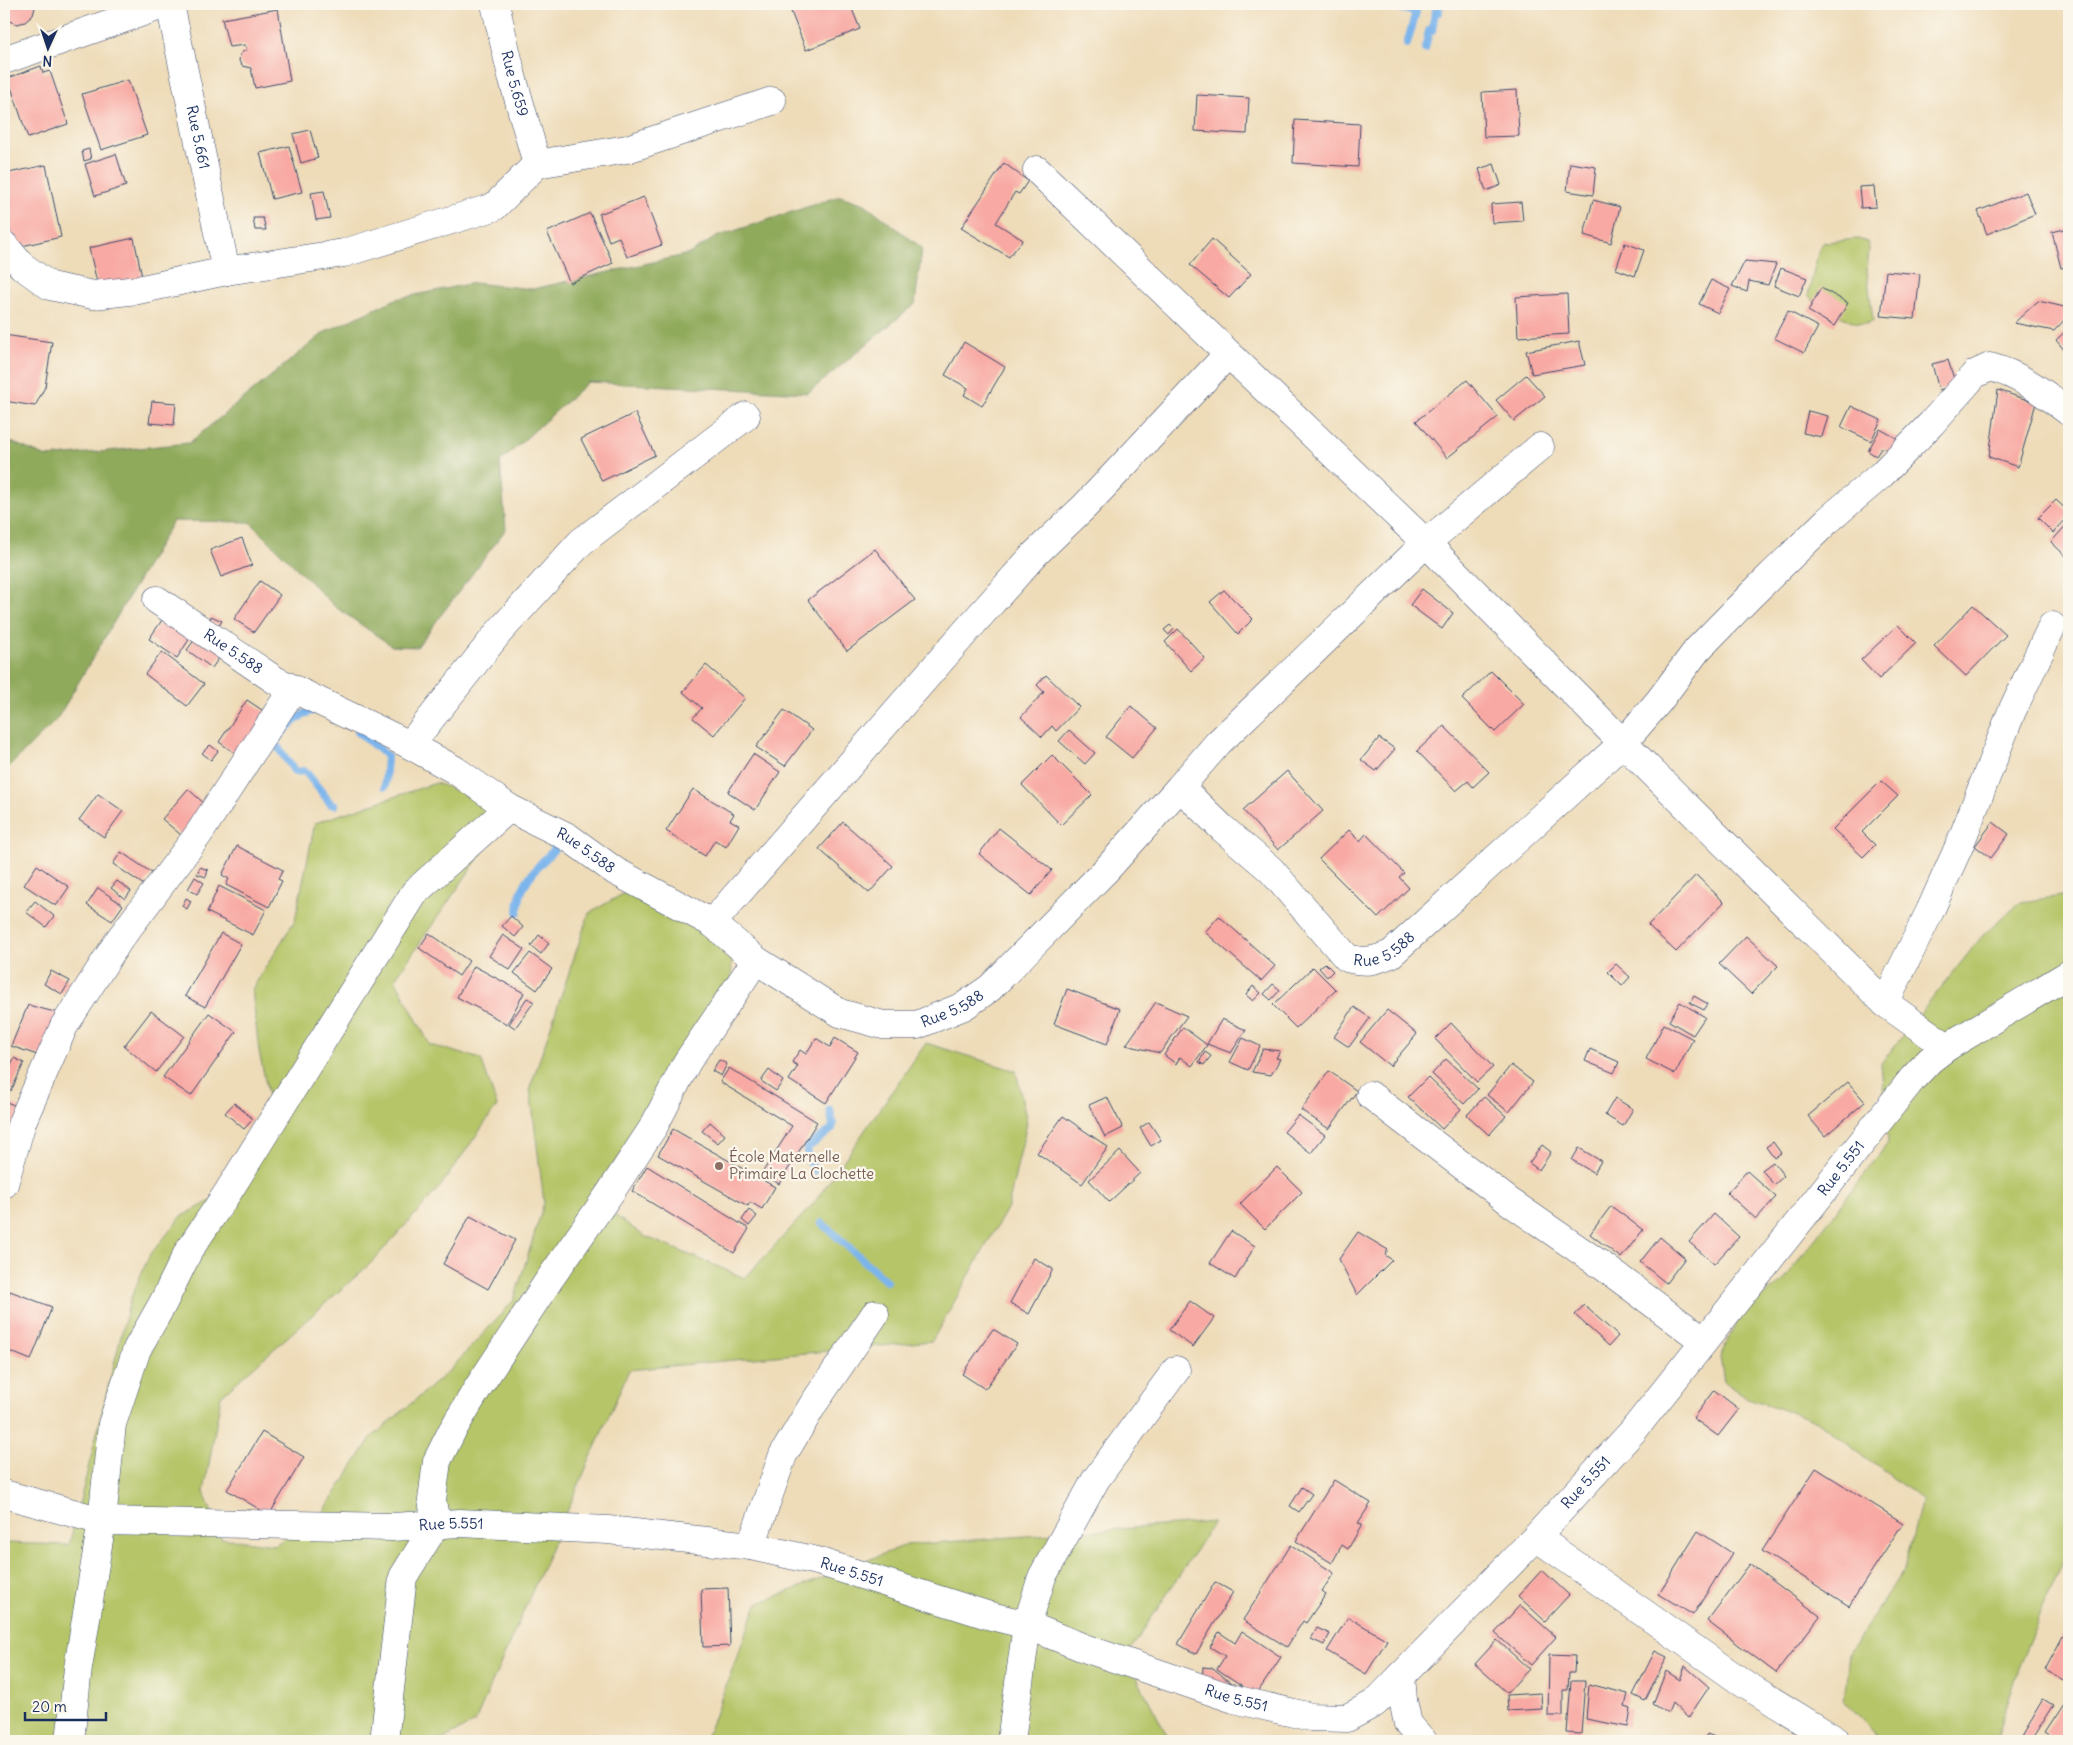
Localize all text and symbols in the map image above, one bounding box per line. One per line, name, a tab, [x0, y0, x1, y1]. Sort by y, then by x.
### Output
north arrow	[22, 22, 72, 72]
street label: Rue 5.659	[497, 49, 533, 119]
text: N	[42, 52, 53, 70]
street label: Rue 5.661	[182, 103, 214, 171]
street label: Rue 5.588	[200, 624, 267, 678]
street label: Rue 5.588	[554, 823, 619, 877]
street label: Rue 5.588	[1352, 927, 1418, 970]
street label: Rue 5.588	[918, 985, 987, 1031]
street label: Rue 5.551	[1813, 1137, 1868, 1199]
place label: École Maternelle Primaire La Clochette	[729, 1147, 874, 1183]
marker: École Maternelle Primaire La Clochette	[713, 1160, 725, 1172]
street label: Rue 5.551	[1557, 1452, 1614, 1513]
street label: Rue 5.551	[418, 1513, 484, 1534]
street label: Rue 5.551	[818, 1553, 886, 1590]
street label: Rue 5.551	[1202, 1680, 1270, 1716]
scale bar	[25, 1690, 106, 1722]
text: 20 m	[32, 1697, 67, 1716]

